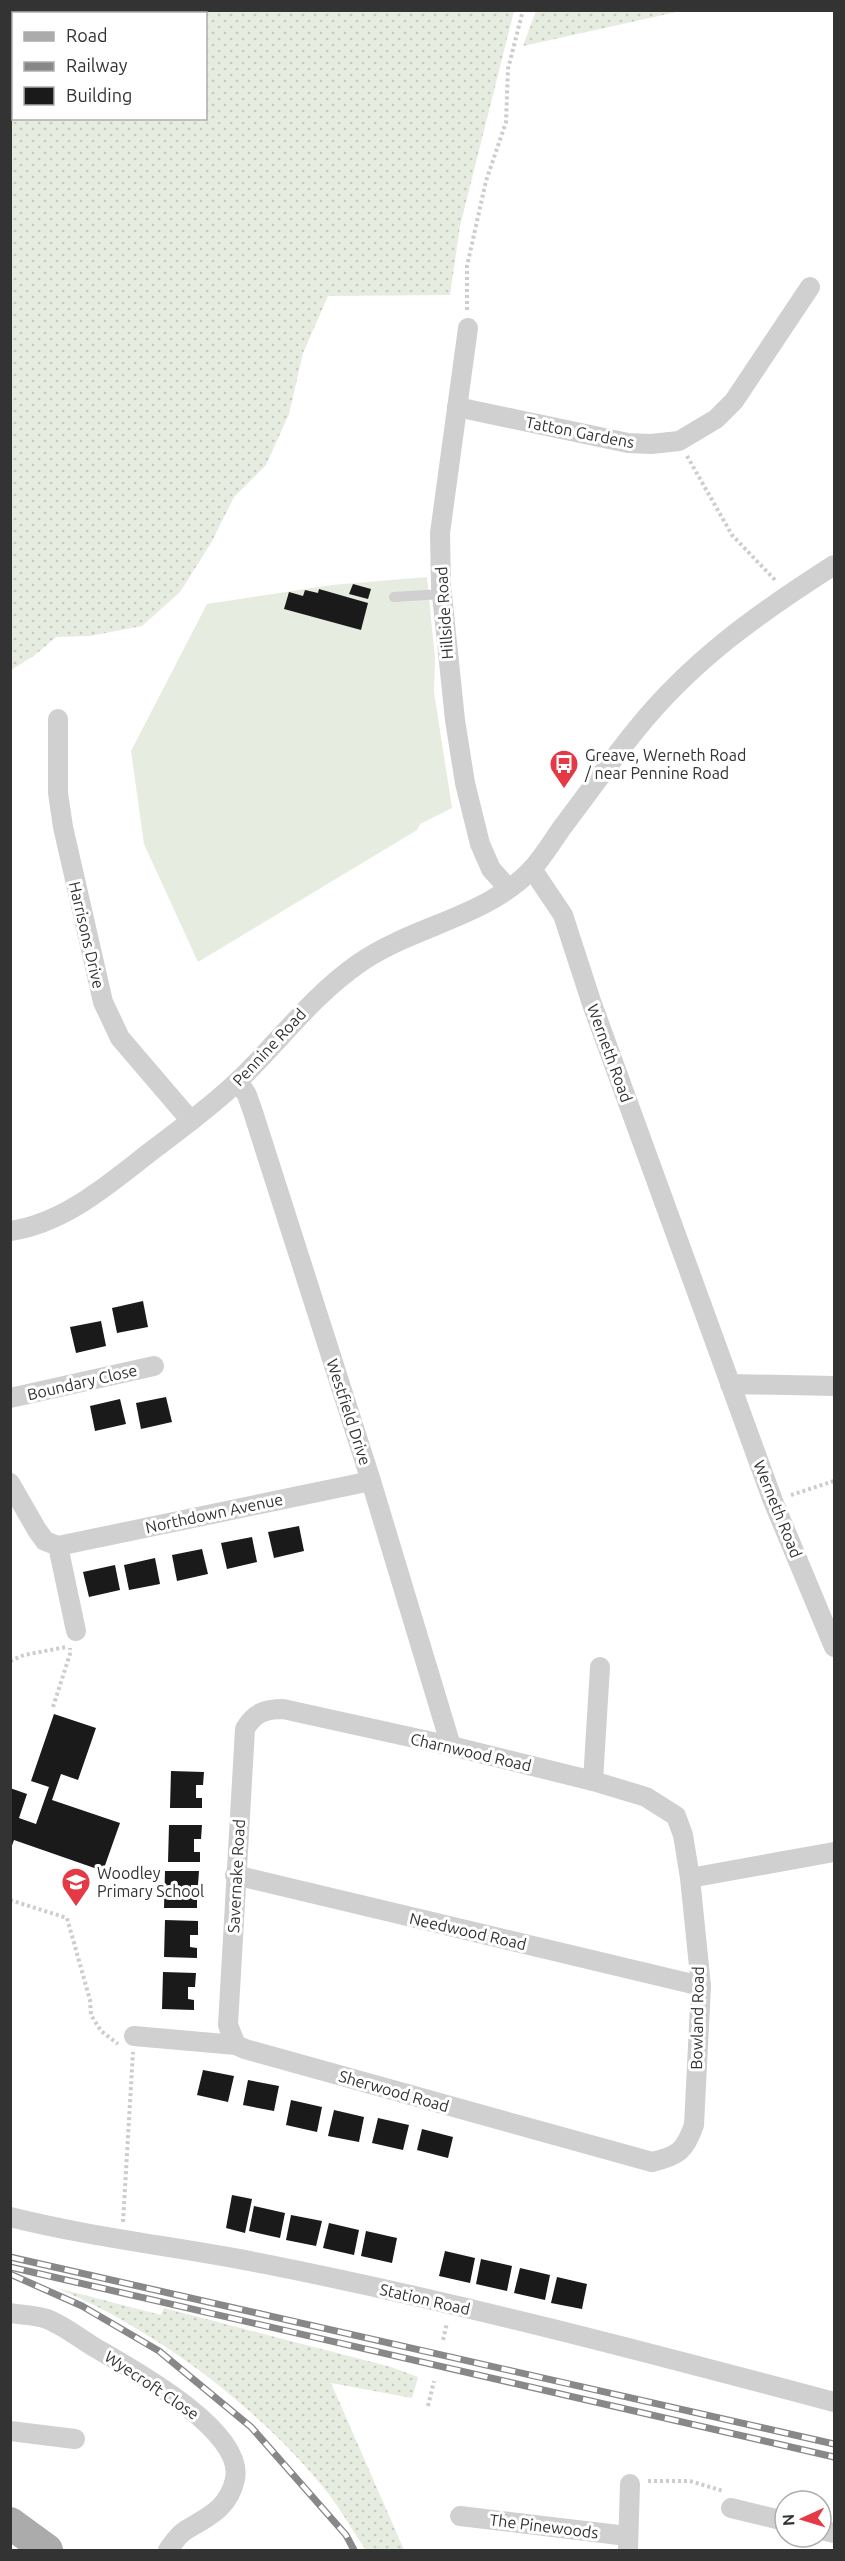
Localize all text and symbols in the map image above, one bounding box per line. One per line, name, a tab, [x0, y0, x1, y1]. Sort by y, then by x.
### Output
legend	[12, 12, 207, 120]
text: Road	[66, 25, 108, 45]
text: Railway	[66, 55, 128, 75]
text: Building	[66, 85, 132, 105]
street label: Tatton Gardens	[524, 413, 636, 451]
street label: Hillside Road	[432, 566, 456, 660]
place label: Greave, Werneth Road / near Pennine Road	[584, 746, 746, 782]
bus stop icon: Greave, Werneth Road / near Pennine Road	[548, 748, 580, 790]
street label: Harrisons Drive	[66, 880, 108, 990]
street label: Werneth Road	[584, 1001, 636, 1105]
street label: Pennine Road	[229, 1005, 309, 1089]
street label: Westfield Drive	[323, 1357, 375, 1467]
street label: Boundary Close	[25, 1361, 139, 1403]
street label: Werneth Road	[750, 1458, 806, 1560]
street label: Northdown Avenue	[144, 1490, 284, 1536]
street label: Charnwood Road	[409, 1729, 533, 1775]
street label: Savernake Road	[224, 1819, 248, 1933]
place label: Woodley Primary School	[97, 1864, 204, 1900]
school or university icon: Woodley Primary School	[60, 1866, 92, 1908]
street label: Needwood Road	[408, 1909, 528, 1953]
street label: Bowland Road	[687, 1966, 707, 2070]
street label: Sherwood Road	[337, 2067, 451, 2115]
street label: Station Road	[378, 2280, 472, 2318]
street label: Wyecroft Close	[102, 2347, 202, 2423]
north arrow	[773, 2489, 833, 2549]
street label: The Pinewoods	[489, 2510, 599, 2542]
text: N	[779, 2513, 797, 2527]

